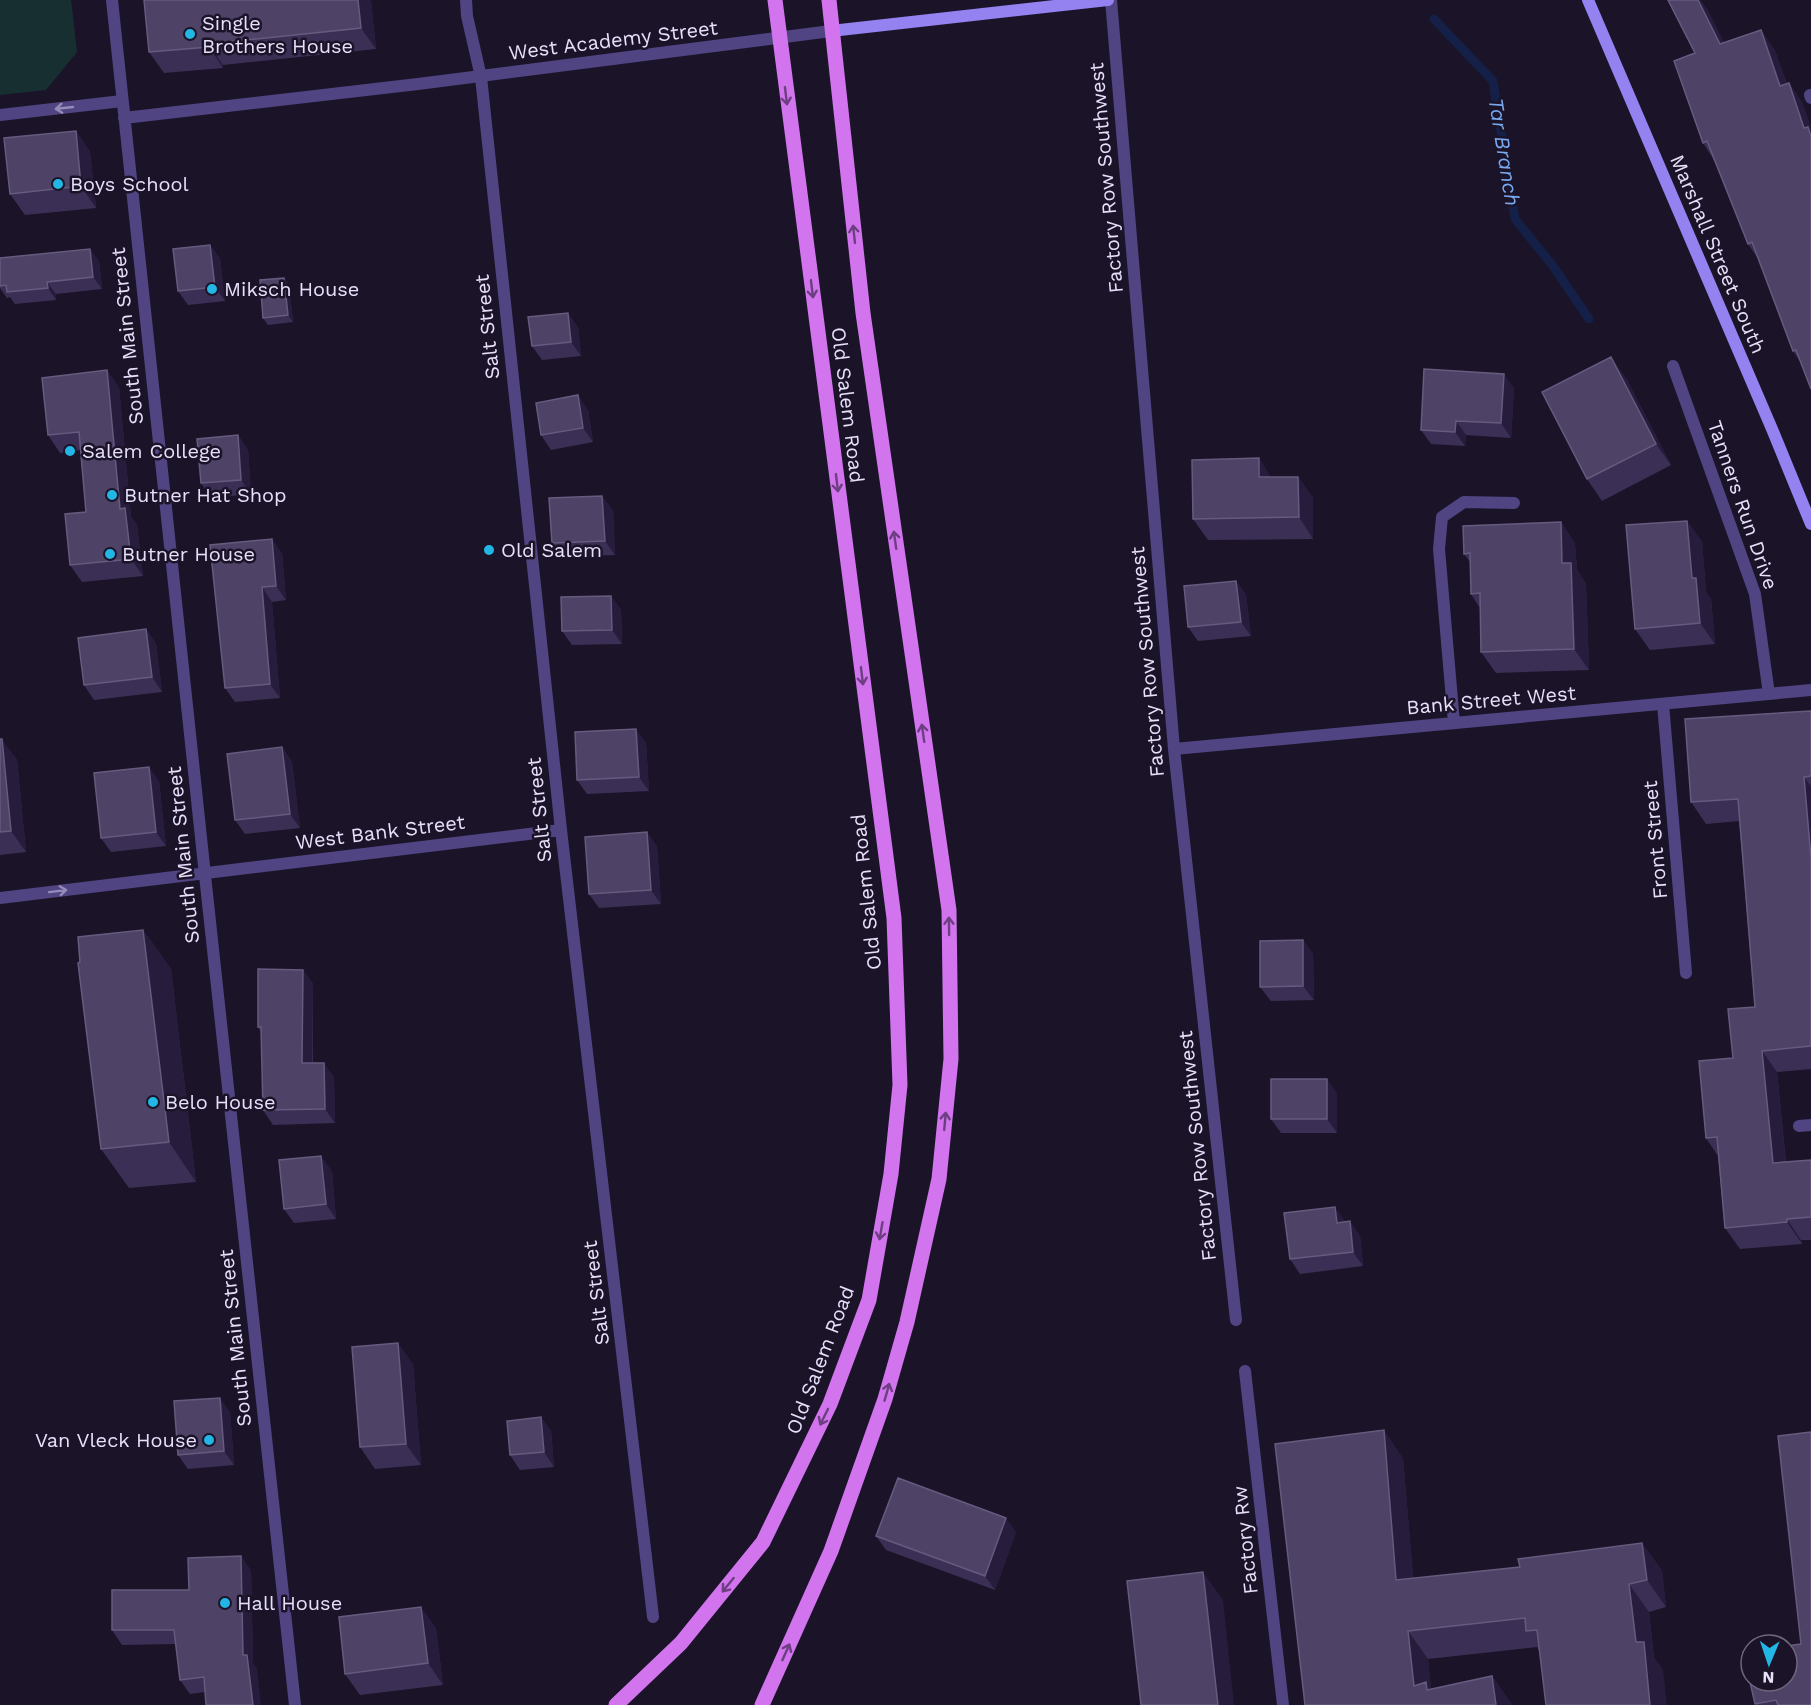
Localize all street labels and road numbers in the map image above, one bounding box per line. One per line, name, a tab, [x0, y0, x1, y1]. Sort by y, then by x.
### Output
street label: West Academy Street	[507, 15, 719, 65]
street label: Factory Row Southwest	[1084, 61, 1128, 294]
street label: Marshall Street South	[1665, 151, 1771, 357]
street label: South Main Street	[106, 246, 148, 426]
street label: Salt Street	[470, 273, 504, 380]
street label: Old Salem Road	[827, 326, 869, 484]
street label: Tanners Run Drive	[1703, 417, 1783, 593]
street label: Factory Row Southwest	[1125, 545, 1169, 778]
street label: Bank Street West	[1405, 681, 1577, 719]
street label: Salt Street	[522, 756, 556, 863]
street label: South Main Street	[162, 765, 204, 945]
street label: Front Street	[1638, 779, 1672, 900]
street label: West Bank Street	[294, 810, 467, 854]
street label: Old Salem Road	[846, 813, 886, 971]
street label: Factory Row Southwest	[1173, 1029, 1221, 1262]
street label: Salt Street	[578, 1239, 614, 1347]
street label: South Main Street	[214, 1248, 256, 1428]
street label: Old Salem Road	[781, 1283, 859, 1437]
street label: Factory Rw	[1227, 1484, 1263, 1595]

